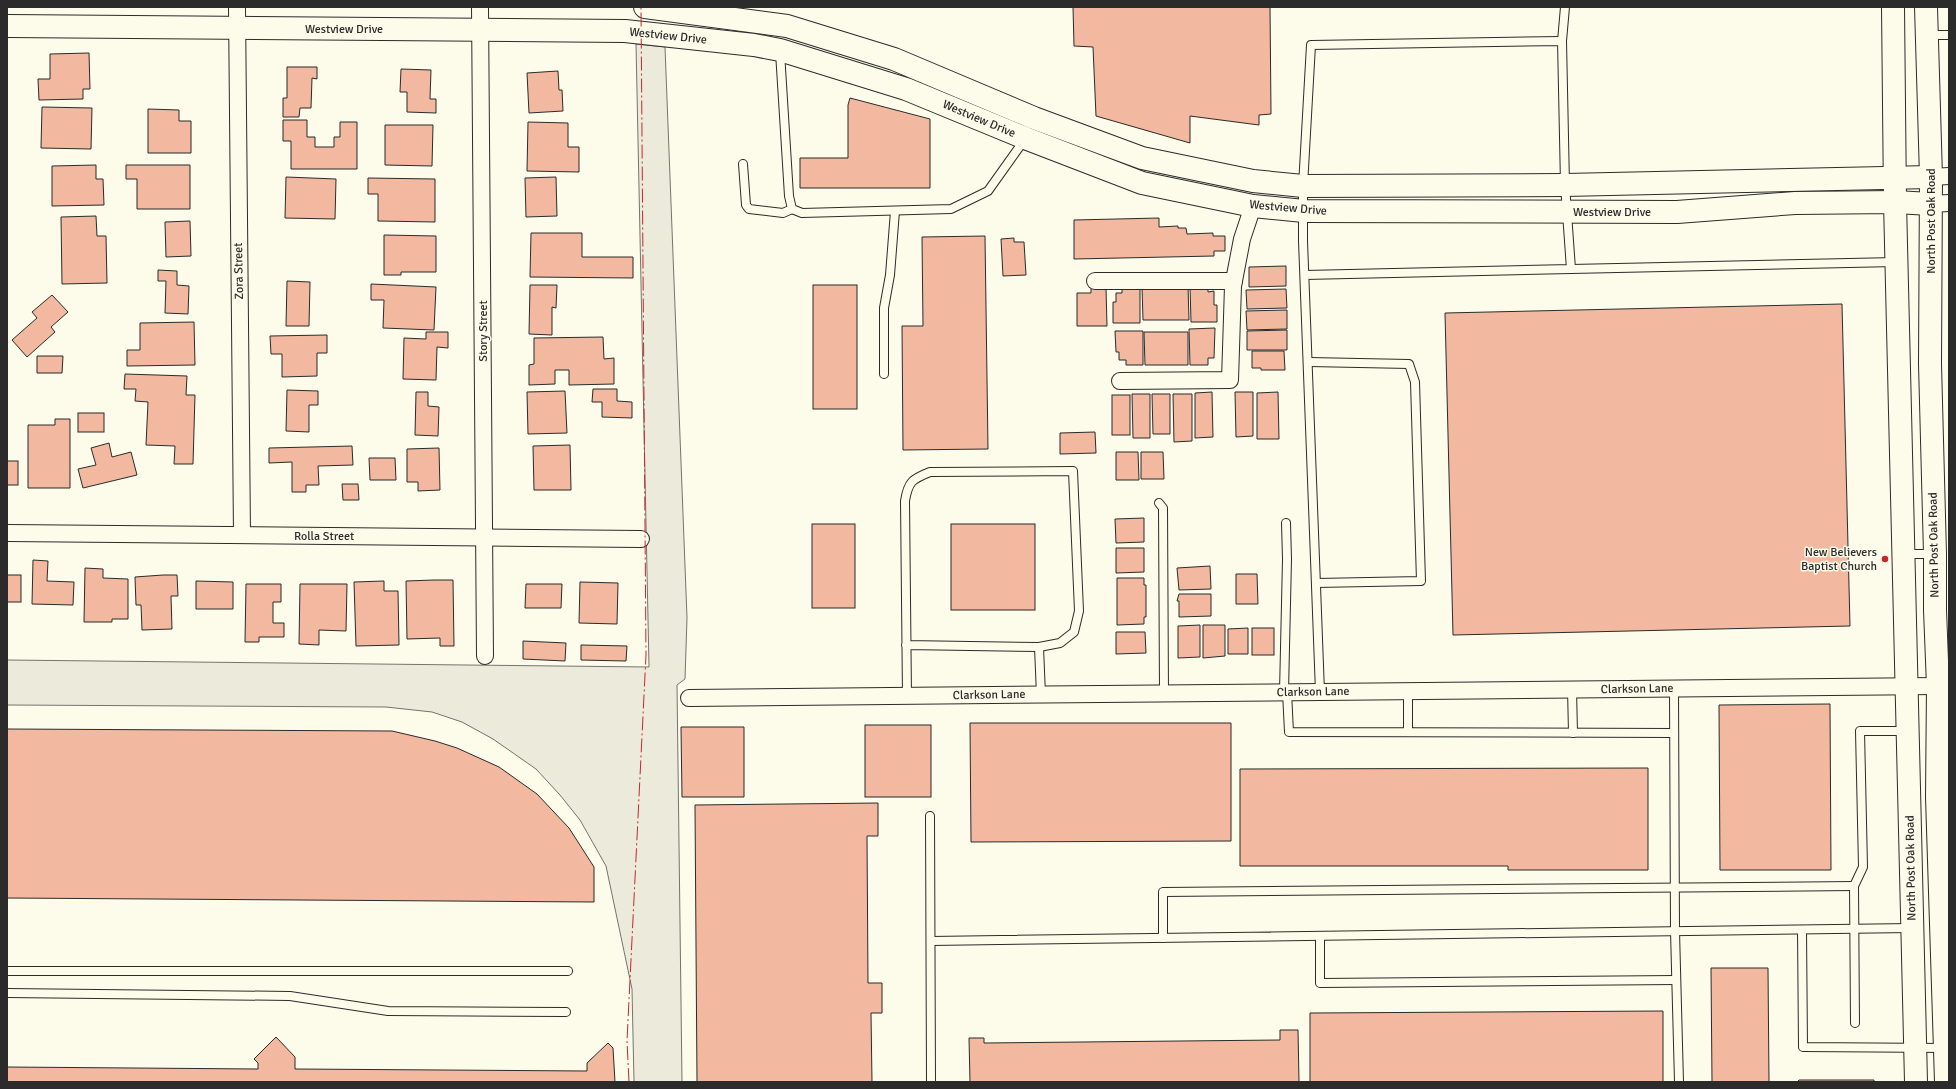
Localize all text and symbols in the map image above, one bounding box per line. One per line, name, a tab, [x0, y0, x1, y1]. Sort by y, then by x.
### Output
street label: Westview Drive	[305, 22, 383, 37]
street label: Westview Drive	[628, 24, 708, 48]
street label: Westview Drive	[940, 97, 1018, 141]
street label: North Post Oak Road	[1924, 168, 1939, 274]
street label: Westview Drive	[1249, 197, 1327, 219]
street label: Westview Drive	[1573, 205, 1651, 220]
street label: Zora Street	[231, 242, 247, 300]
street label: Story Street	[476, 300, 491, 362]
street label: North Post Oak Road	[1926, 492, 1942, 598]
street label: Rolla Street	[294, 529, 354, 544]
place label: New Believers Baptist Church	[1801, 545, 1877, 574]
marker: New Believers Baptist Church	[1880, 554, 1890, 564]
street label: Clarkson Lane	[1600, 681, 1674, 697]
street label: Clarkson Lane	[1276, 684, 1350, 700]
street label: Clarkson Lane	[952, 687, 1026, 703]
street label: North Post Oak Road	[1903, 815, 1919, 921]

